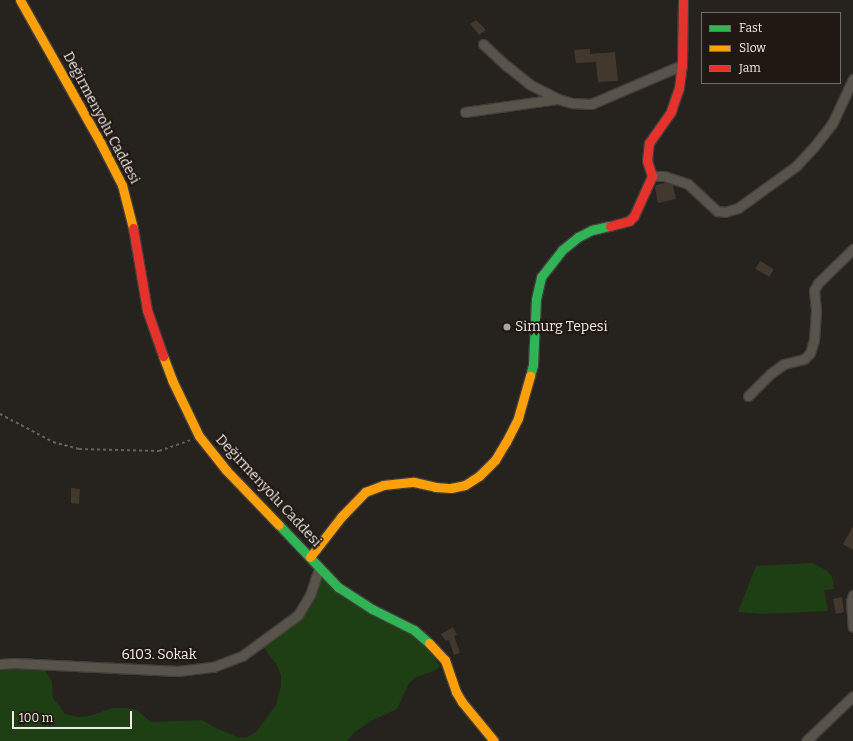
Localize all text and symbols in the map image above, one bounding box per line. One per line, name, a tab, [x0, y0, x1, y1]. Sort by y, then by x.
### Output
legend	[701, 12, 841, 84]
text: Fast	[739, 21, 762, 35]
text: Slow	[739, 41, 766, 55]
street label: Değirmenyolu Caddesi	[59, 49, 143, 187]
text: Jam	[739, 61, 761, 75]
place label: Simurg Tepesi	[515, 319, 608, 335]
marker: Simurg Tepesi	[502, 322, 512, 332]
street label: Değirmenyolu Caddesi	[212, 431, 324, 551]
street label: 6103. Sokak	[121, 647, 197, 663]
scale bar	[14, 703, 134, 729]
text: 100 m	[19, 711, 53, 725]

